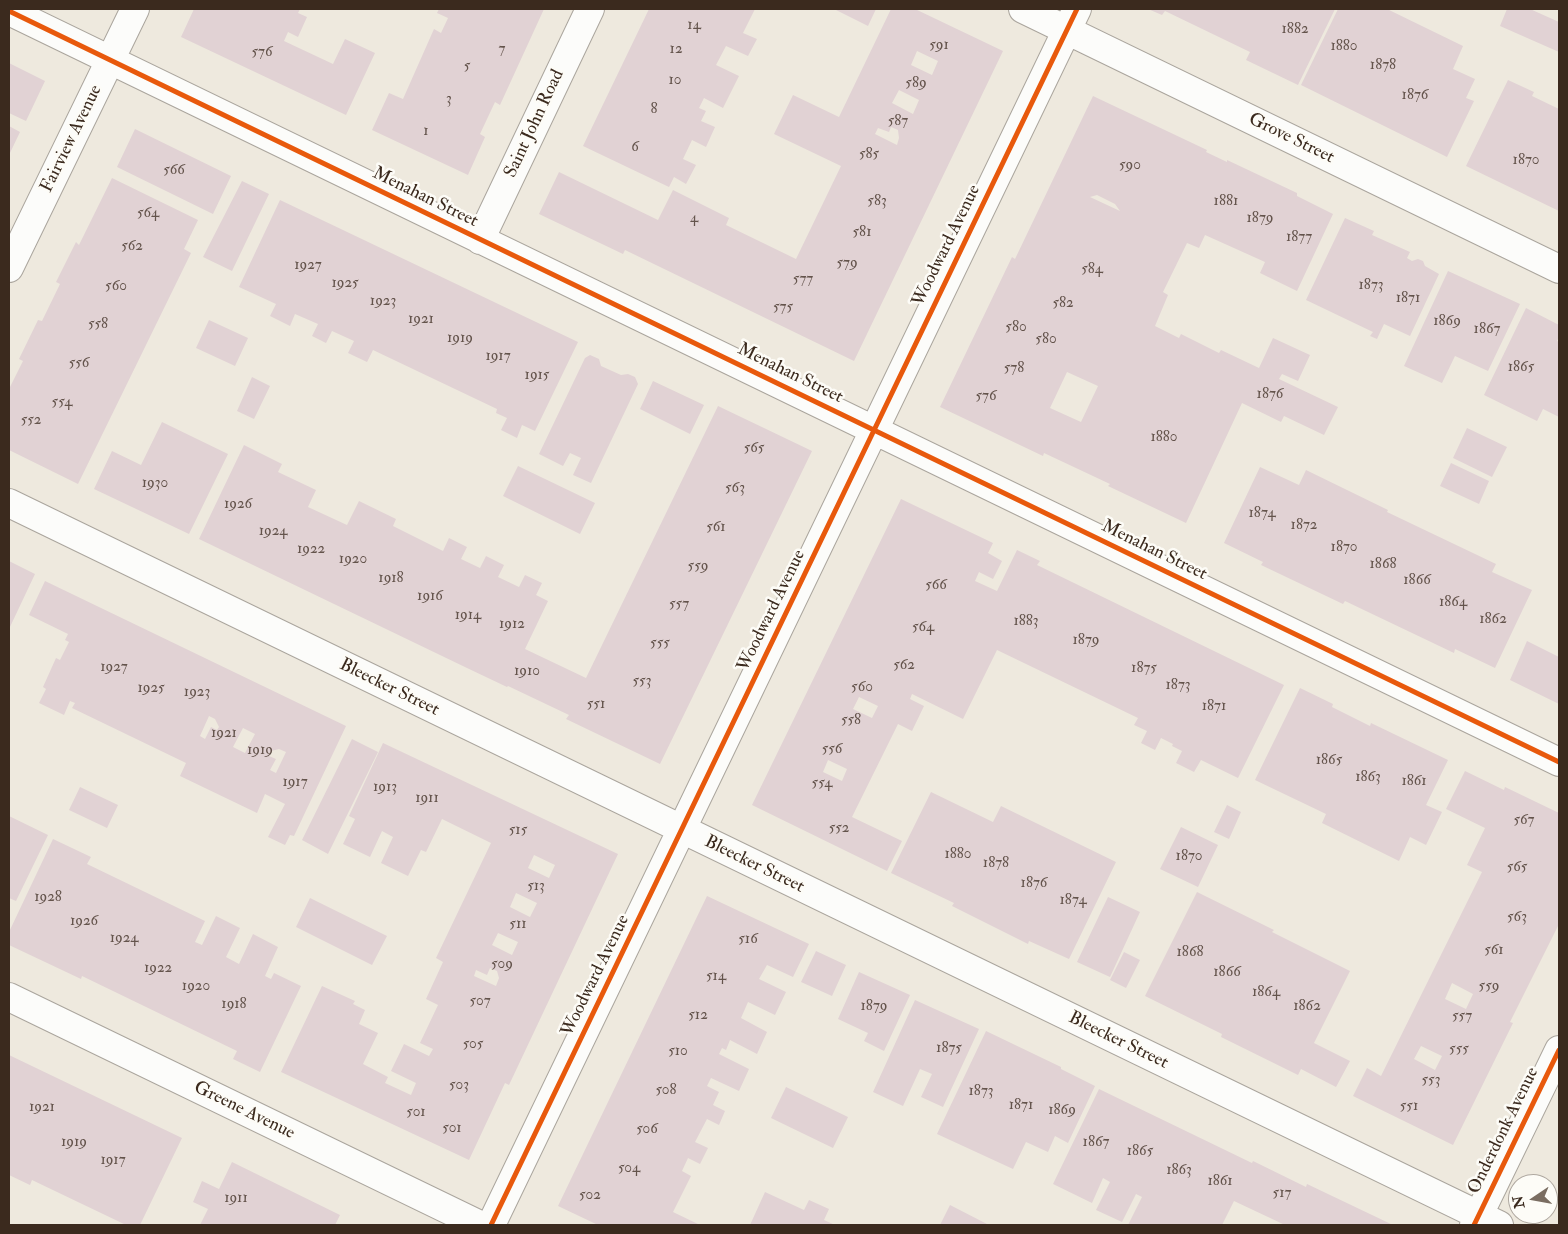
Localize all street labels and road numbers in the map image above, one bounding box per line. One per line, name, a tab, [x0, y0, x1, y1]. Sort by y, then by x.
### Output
street label: Saint John Road	[501, 67, 569, 181]
street label: Fairview Avenue	[37, 82, 107, 196]
street label: Grove Street	[1245, 109, 1337, 169]
street label: Menahan Street	[369, 163, 481, 233]
street label: Woodward Avenue	[908, 182, 986, 310]
street label: Menahan Street	[734, 339, 846, 409]
street label: Menahan Street	[1098, 516, 1210, 586]
street label: Woodward Avenue	[733, 547, 811, 675]
street label: Bleecker Street	[336, 655, 442, 721]
street label: Bleecker Street	[701, 832, 807, 898]
street label: Woodward Avenue	[557, 912, 635, 1040]
street label: Bleecker Street	[1065, 1008, 1171, 1074]
street label: Onderdonk Avenue	[1464, 1064, 1544, 1198]
street label: Greene Avenue	[190, 1077, 298, 1145]

